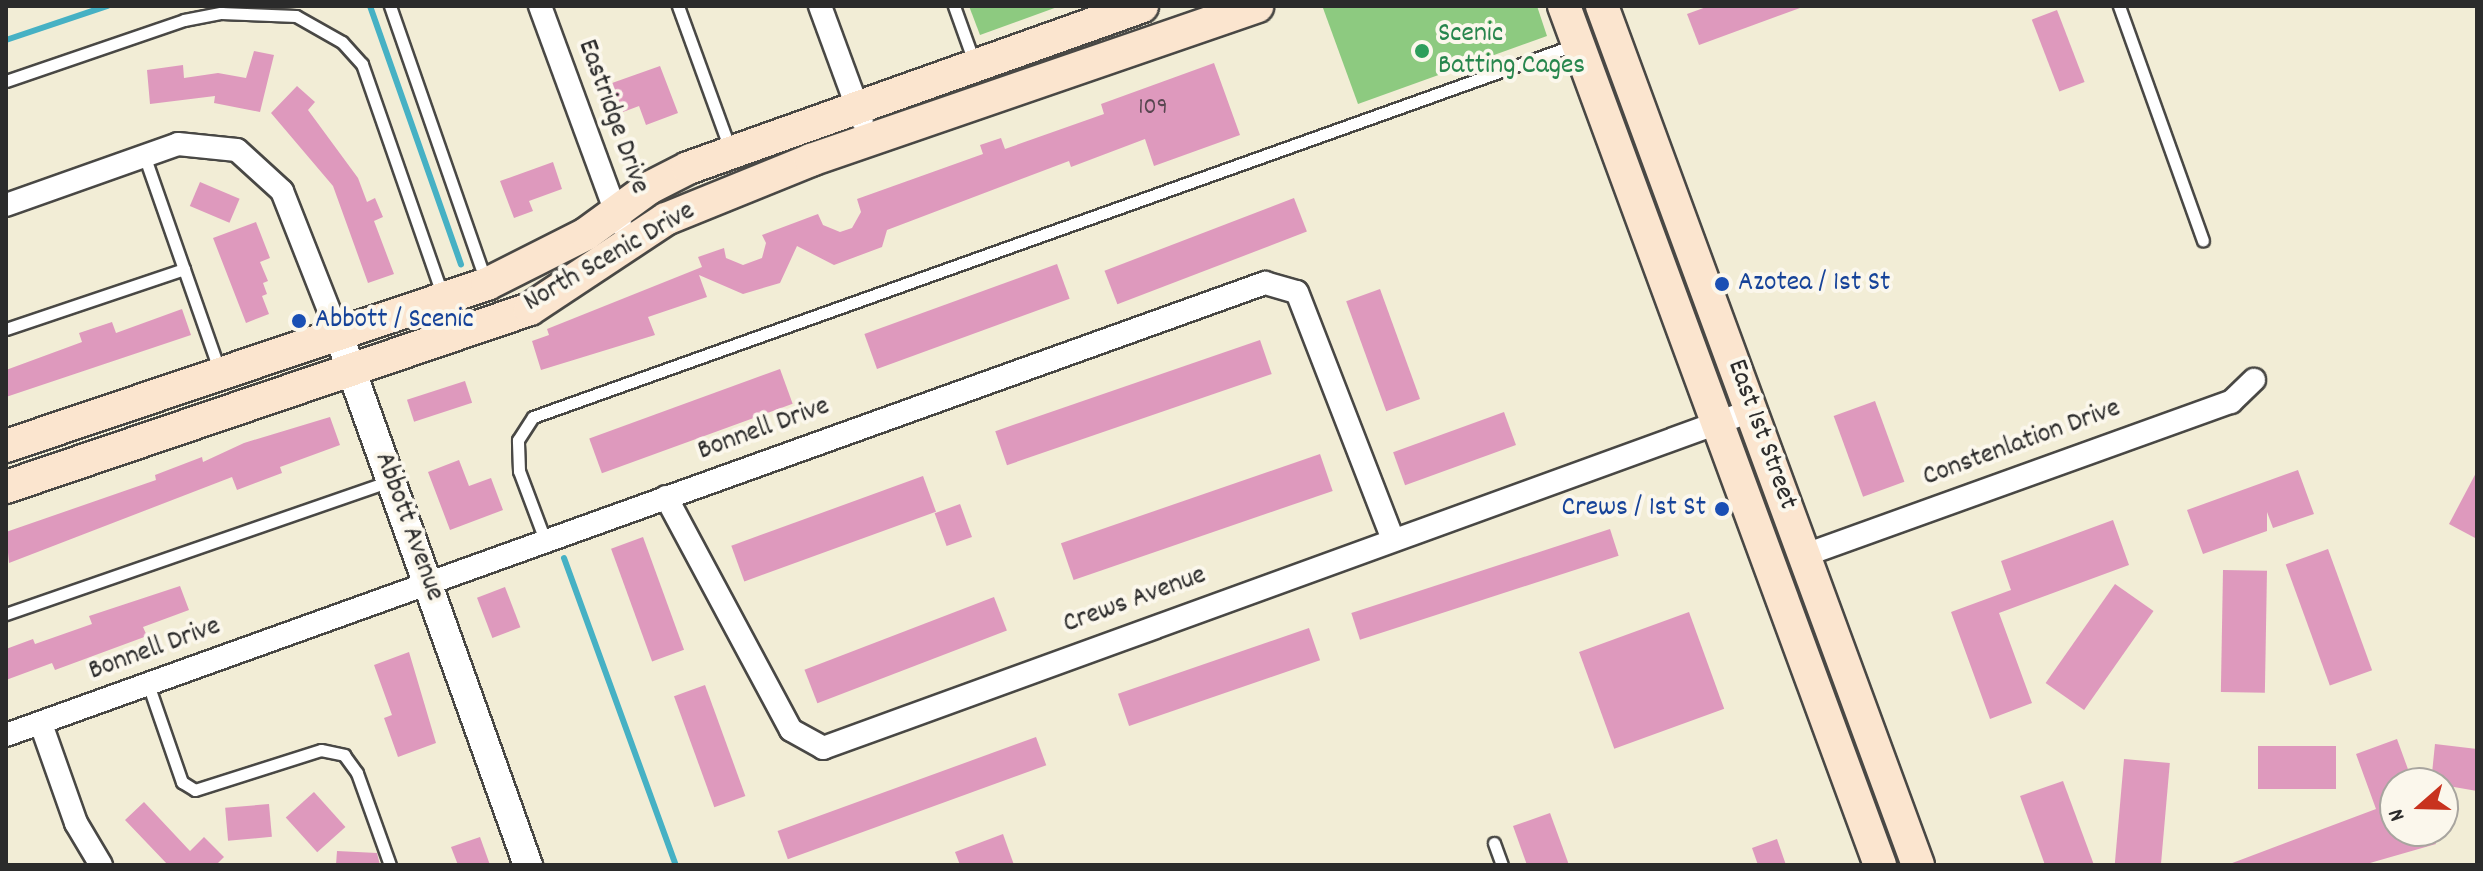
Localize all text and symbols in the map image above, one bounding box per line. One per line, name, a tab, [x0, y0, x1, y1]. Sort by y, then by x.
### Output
place label: Scenic Batting Cages	[1438, 18, 1585, 84]
street label: Eastridge Drive	[569, 35, 655, 199]
marker: Scenic Batting Cages	[1413, 42, 1431, 60]
house number: 109	[1138, 95, 1168, 123]
street label: North Scenic Drive	[519, 195, 701, 321]
place label: Azotea / 1st St	[1738, 267, 1890, 301]
marker: Azotea / 1st St	[1713, 275, 1731, 293]
place label: Abbott / Scenic	[315, 304, 474, 338]
marker: Abbott / Scenic	[290, 312, 308, 330]
street label: East 1st Street	[1718, 355, 1804, 515]
street label: Bonnell Drive	[694, 391, 834, 469]
street label: Constenlation Drive	[1919, 393, 2125, 495]
street label: Abbott Avenue	[366, 448, 450, 606]
place label: Crews / 1st St	[1561, 492, 1706, 526]
marker: Crews / 1st St	[1713, 500, 1731, 518]
street label: Crews Avenue	[1059, 560, 1211, 642]
street label: Bonnell Drive	[85, 611, 225, 689]
north arrow	[2379, 767, 2459, 847]
text: N	[2381, 804, 2414, 825]

